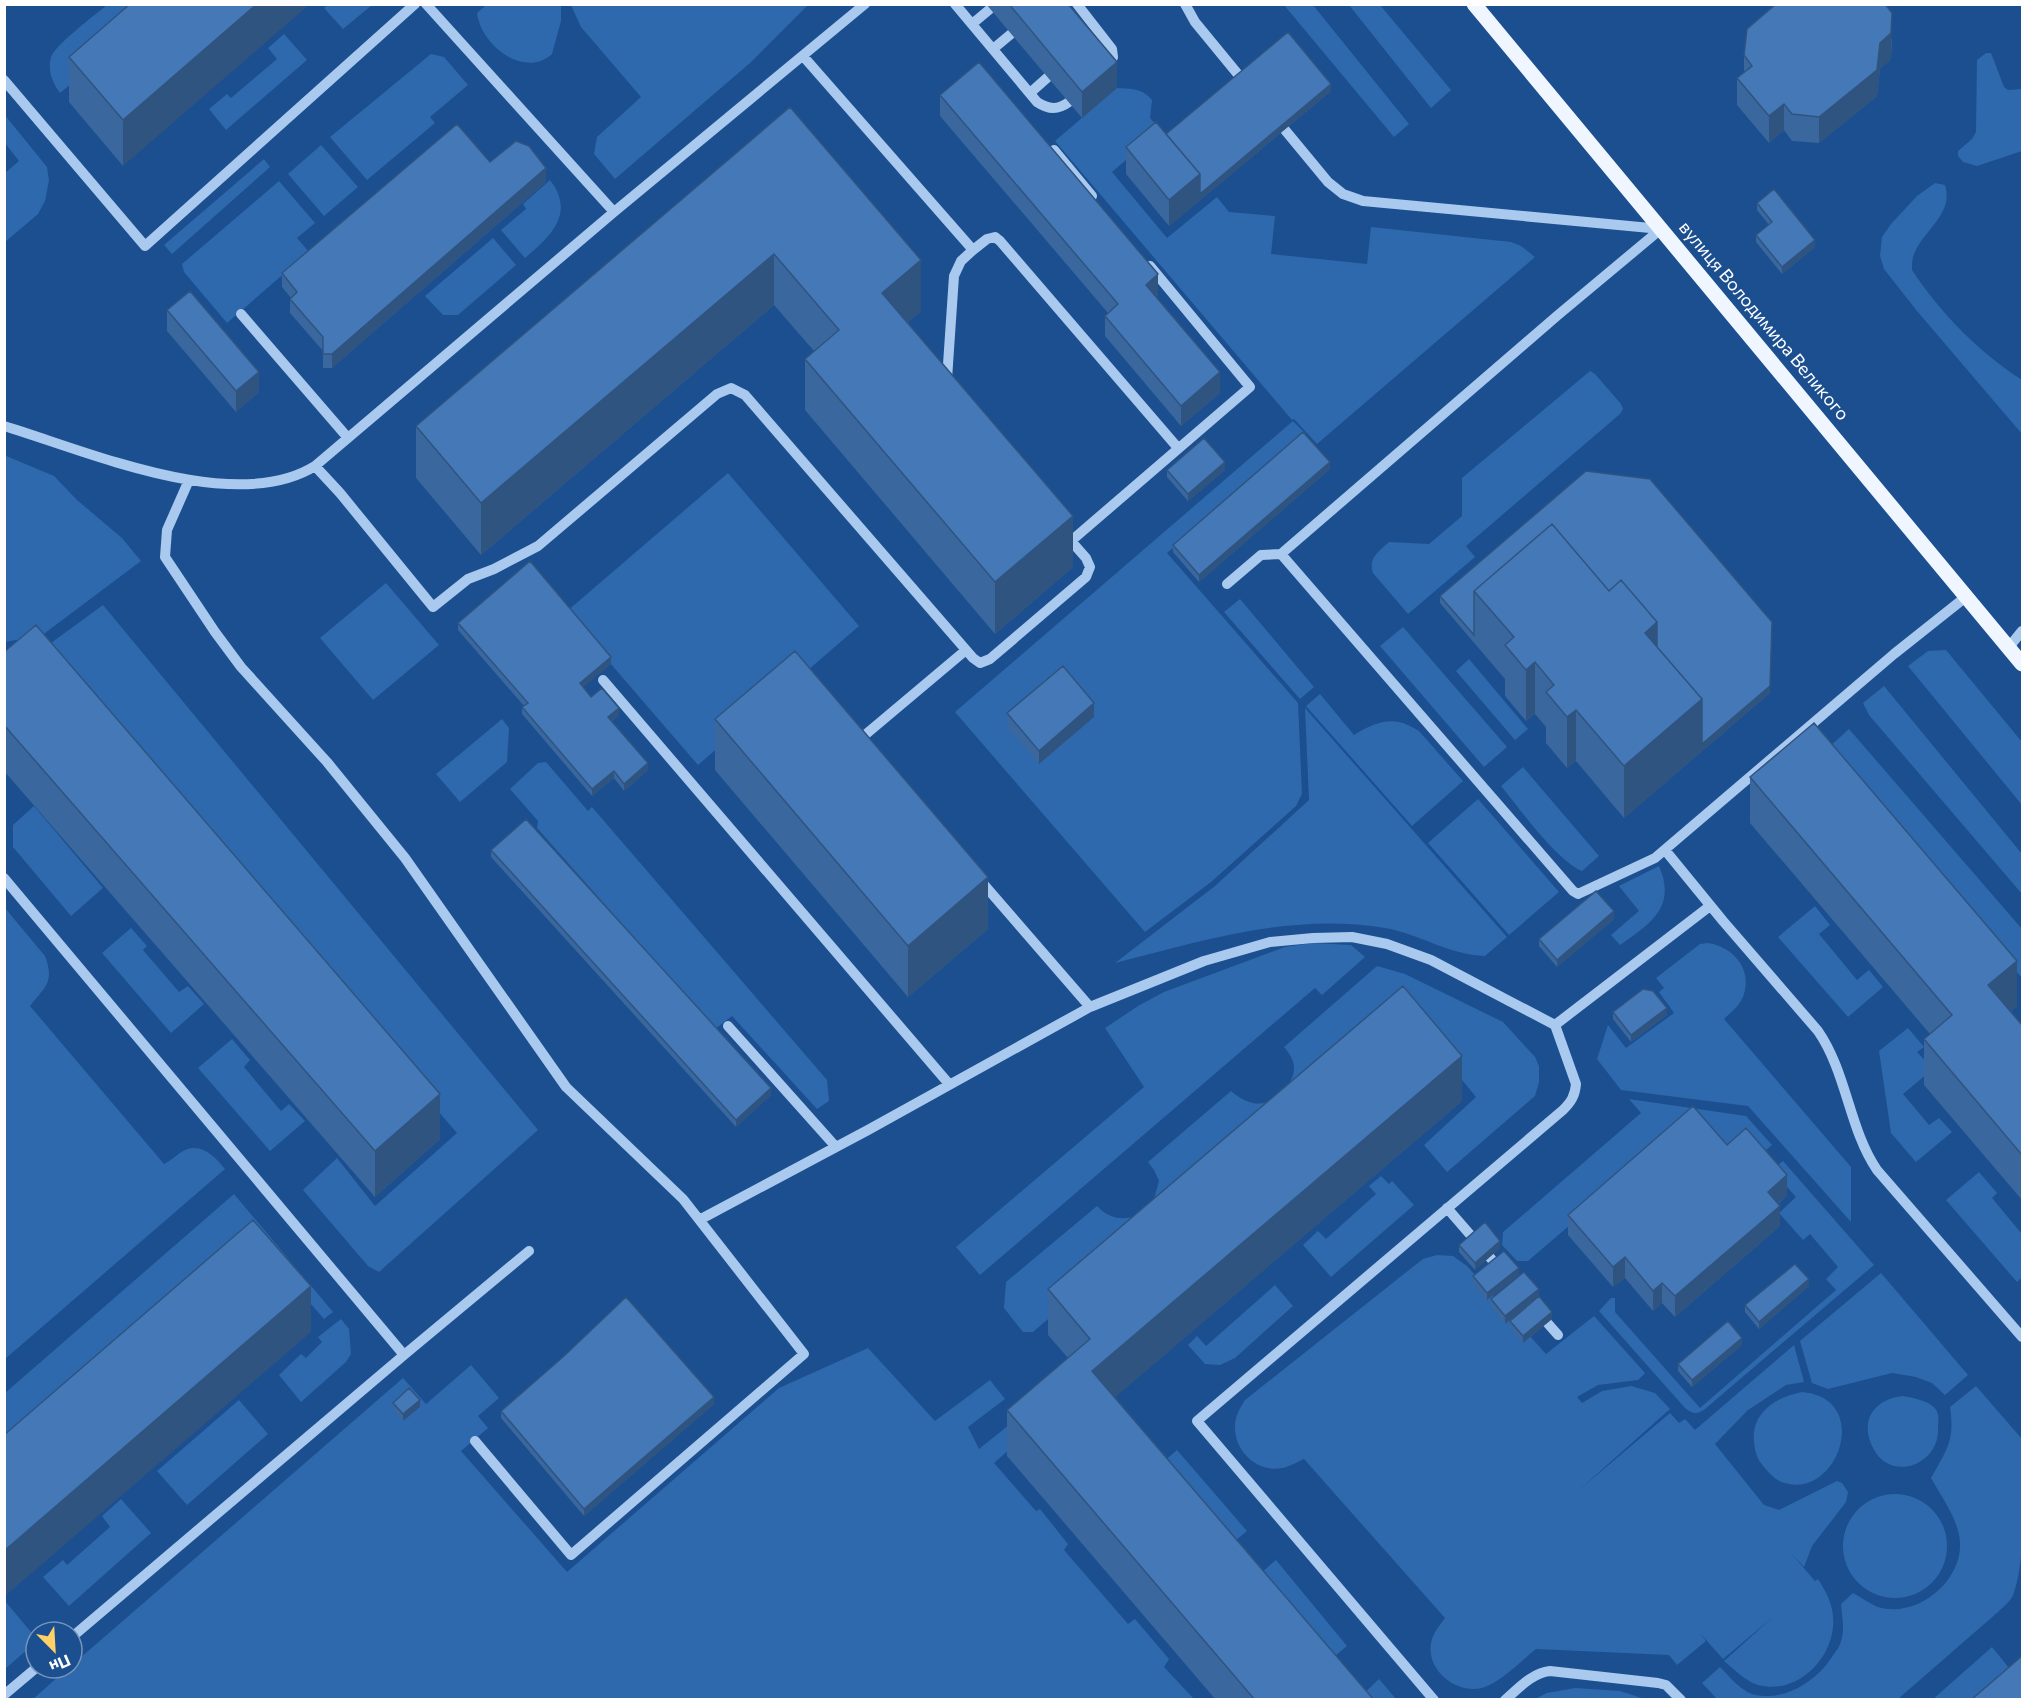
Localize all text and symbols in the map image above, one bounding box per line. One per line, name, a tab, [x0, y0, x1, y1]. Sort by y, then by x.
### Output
street label: вулиця Володимира Великого	[1675, 216, 1855, 424]
north arrow	[24, 1620, 84, 1680]
text: Пн	[47, 1651, 74, 1677]

